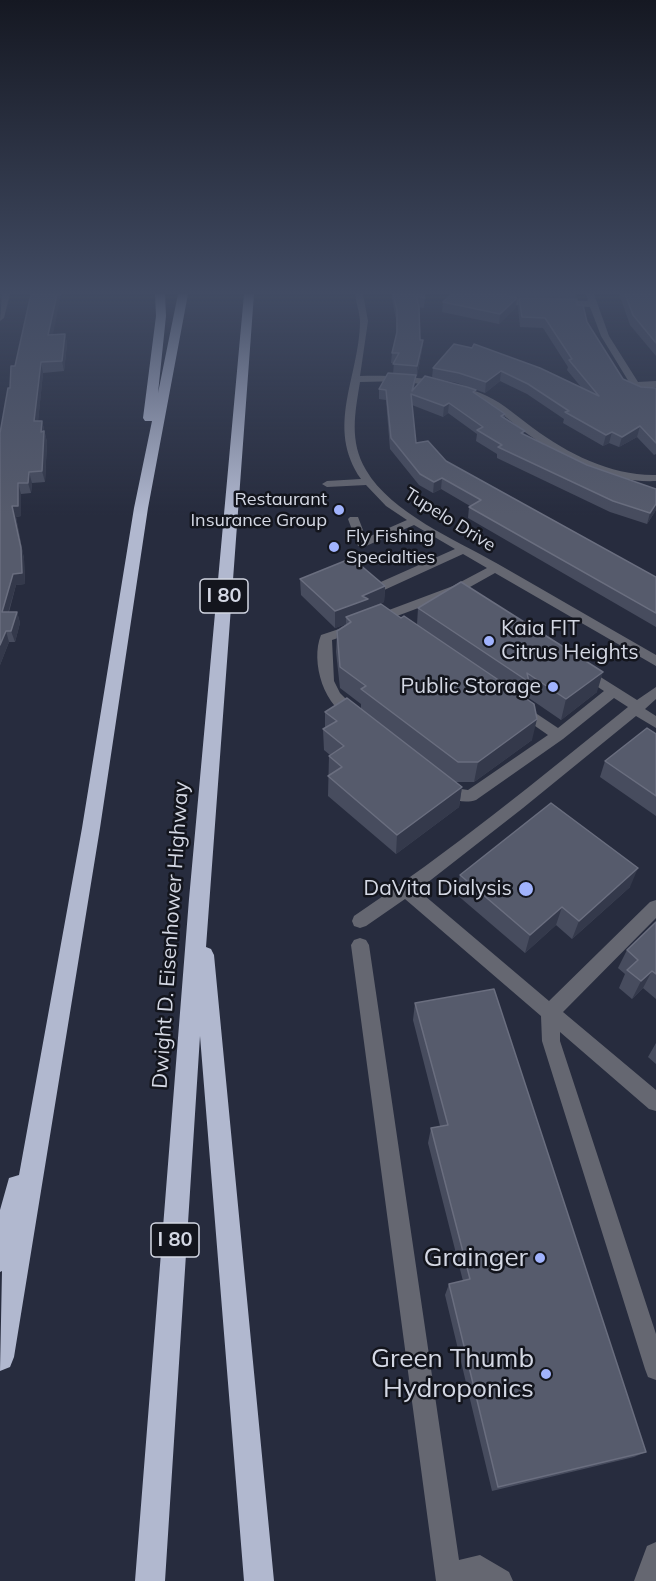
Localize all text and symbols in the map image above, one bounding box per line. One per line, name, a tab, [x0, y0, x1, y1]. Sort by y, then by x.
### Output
street label: Tupelo Drive	[400, 483, 500, 557]
place label: Restaurant Insurance Group	[190, 489, 327, 532]
marker: Restaurant Insurance Group	[332, 503, 346, 517]
place label: Fly Fishing Specialties	[346, 526, 435, 568]
marker: Fly Fishing Specialties	[327, 540, 341, 554]
road number: I 80	[200, 579, 248, 613]
place label: Kaia FIT Citrus Heights	[501, 616, 639, 666]
marker: Kaia FIT Citrus Heights	[482, 634, 496, 648]
place label: Public Storage	[400, 674, 541, 700]
marker: Public Storage	[546, 680, 560, 694]
street label: Dwight D. Eisenhower Highway	[148, 781, 194, 1089]
place label: DaVita Dialysis	[364, 876, 512, 902]
marker: DaVita Dialysis	[517, 880, 535, 898]
road number: I 80	[151, 1223, 199, 1257]
place label: Grainger	[423, 1242, 528, 1274]
marker: Grainger	[533, 1251, 547, 1265]
place label: Green Thumb Hydroponics	[371, 1343, 534, 1404]
marker: Green Thumb Hydroponics	[539, 1367, 553, 1381]

